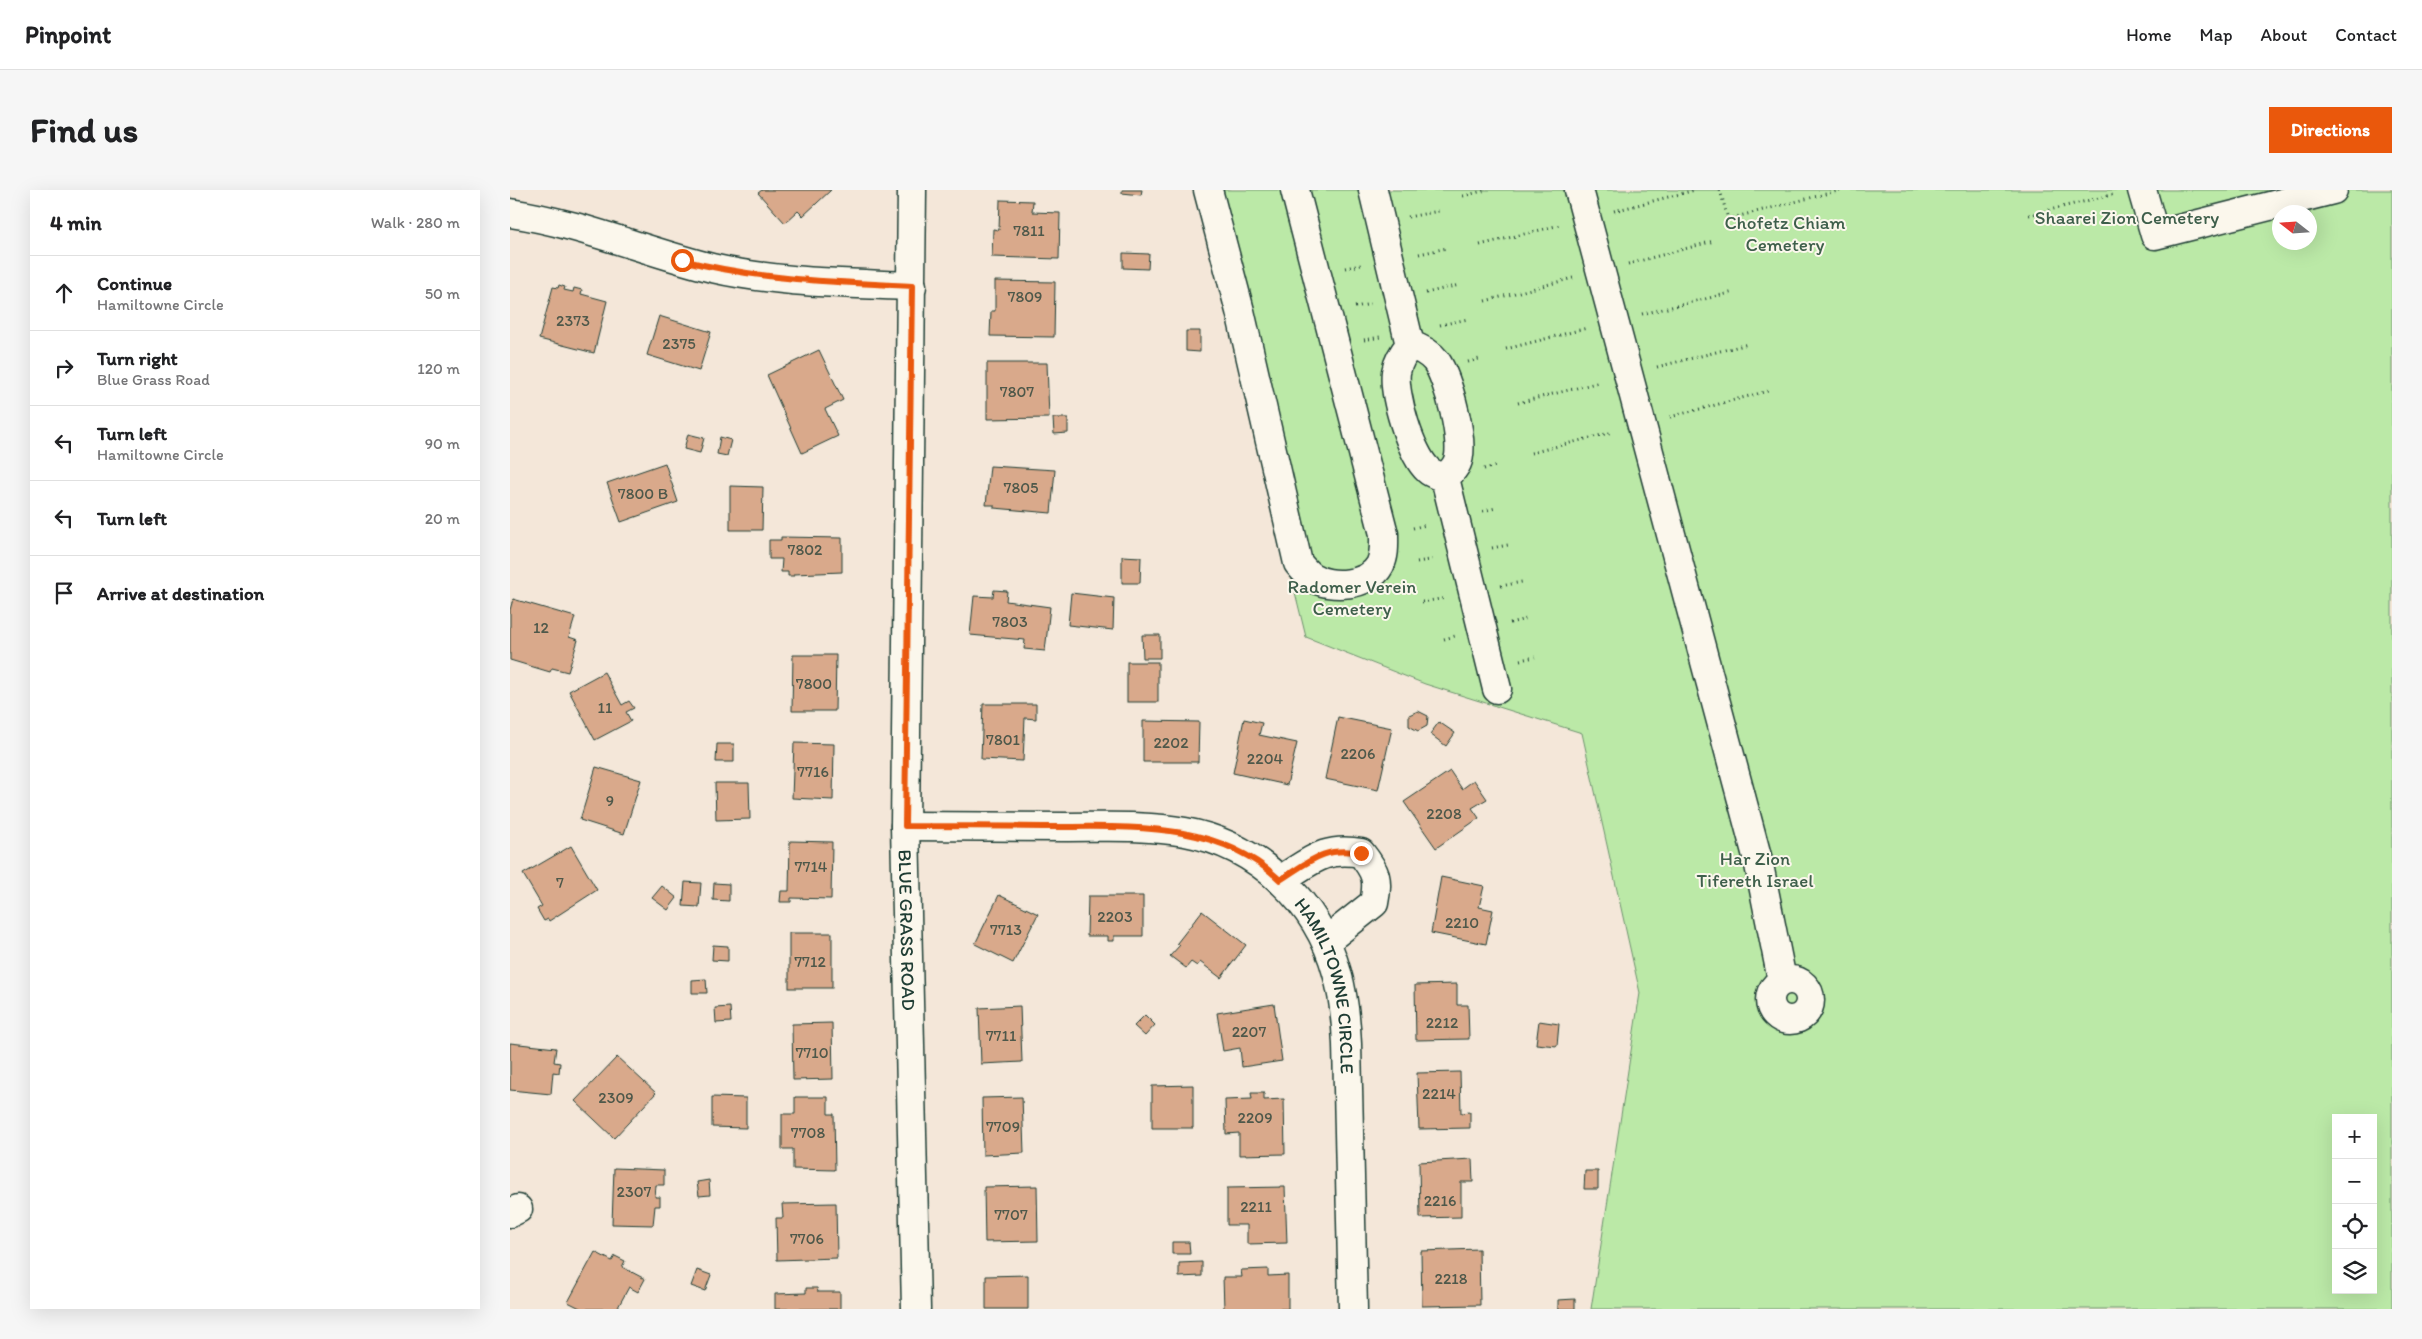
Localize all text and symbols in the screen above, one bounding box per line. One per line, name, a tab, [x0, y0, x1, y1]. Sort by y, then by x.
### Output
text: Pinpoint	[25, 20, 111, 49]
text: Home	[2126, 24, 2172, 46]
text: Map	[2200, 24, 2233, 46]
text: About	[2261, 24, 2307, 46]
text: Contact	[2335, 24, 2397, 46]
button: Directions	[2269, 107, 2392, 153]
text: Find us	[30, 109, 138, 151]
north arrow	[2272, 205, 2317, 250]
park label: Shaarei Zion Cemetery	[2035, 206, 2219, 229]
text: 4 min	[50, 210, 102, 235]
park label: Chofetz Chiam Cemetery	[1724, 211, 1846, 256]
text: Walk · 280 m	[371, 213, 460, 232]
house number: 7811	[1013, 221, 1045, 240]
route start	[671, 249, 694, 272]
text: Continue	[97, 272, 172, 295]
icon: ahead	[50, 279, 78, 307]
text: 50 m	[425, 284, 460, 303]
house number: 7809	[1008, 287, 1042, 306]
text: Hamiltowne Circle	[97, 295, 224, 314]
house number: 2373	[556, 311, 590, 330]
house number: 2375	[662, 334, 696, 353]
text: Turn right	[97, 347, 178, 370]
icon: right	[50, 354, 78, 382]
text: 120 m	[417, 359, 460, 378]
text: Blue Grass Road	[97, 370, 210, 389]
house number: 7807	[1000, 382, 1034, 401]
text: Turn left	[97, 422, 167, 445]
icon: left	[50, 429, 78, 457]
text: 90 m	[425, 434, 460, 453]
text: Hamiltowne Circle	[97, 445, 224, 464]
house number: 7805	[1004, 478, 1038, 497]
house number: 7800 B	[618, 484, 668, 503]
icon: left	[50, 504, 78, 532]
text: Turn left	[97, 507, 167, 530]
text: 20 m	[425, 509, 460, 528]
house number: 7802	[788, 540, 823, 559]
park label: Radomer Verein Cemetery	[1288, 575, 1416, 620]
icon: arrive	[50, 579, 78, 607]
text: Arrive at destination	[97, 582, 264, 605]
house number: 7803	[992, 612, 1028, 631]
house number: 12	[533, 618, 550, 637]
house number: 7800	[796, 674, 832, 693]
house number: 11	[598, 698, 613, 717]
house number: 7801	[986, 730, 1021, 749]
house number: 2202	[1153, 733, 1189, 752]
house number: 2206	[1340, 744, 1376, 763]
house number: 2204	[1247, 749, 1284, 768]
house number: 7716	[797, 762, 829, 781]
house number: 9	[606, 791, 614, 810]
house number: 2208	[1426, 804, 1462, 823]
route end	[1350, 842, 1373, 865]
park label: Har Zion Tifereth Israel	[1696, 847, 1814, 892]
street label: BLUE GRASS ROAD	[894, 849, 921, 1011]
house number: 7714	[795, 857, 828, 876]
house number: 7	[556, 873, 564, 892]
street label: HAMILTOWNE CIRCLE	[1290, 893, 1359, 1074]
house number: 2203	[1097, 907, 1133, 926]
house number: 2210	[1445, 913, 1479, 932]
house number: 7713	[990, 920, 1022, 939]
house number: 7712	[794, 952, 826, 971]
house number: 2212	[1426, 1013, 1459, 1032]
house number: 2207	[1232, 1022, 1266, 1041]
house number: 7711	[986, 1026, 1017, 1045]
house number: 7710	[795, 1043, 829, 1062]
house number: 2214	[1422, 1084, 1456, 1103]
house number: 2309	[598, 1088, 634, 1107]
house number: 2209	[1237, 1108, 1273, 1127]
map controls	[2332, 1114, 2377, 1294]
button: +	[2332, 1114, 2377, 1159]
house number: 7709	[986, 1117, 1020, 1136]
house number: 7708	[791, 1123, 825, 1142]
button: −	[2332, 1159, 2377, 1204]
house number: 2307	[617, 1182, 652, 1201]
house number: 2216	[1424, 1191, 1456, 1210]
house number: 2211	[1240, 1197, 1272, 1216]
button: locate	[2332, 1204, 2377, 1249]
house number: 7707	[994, 1205, 1028, 1224]
house number: 7706	[790, 1229, 824, 1248]
button: layers	[2332, 1249, 2377, 1294]
house number: 2218	[1434, 1269, 1468, 1288]

